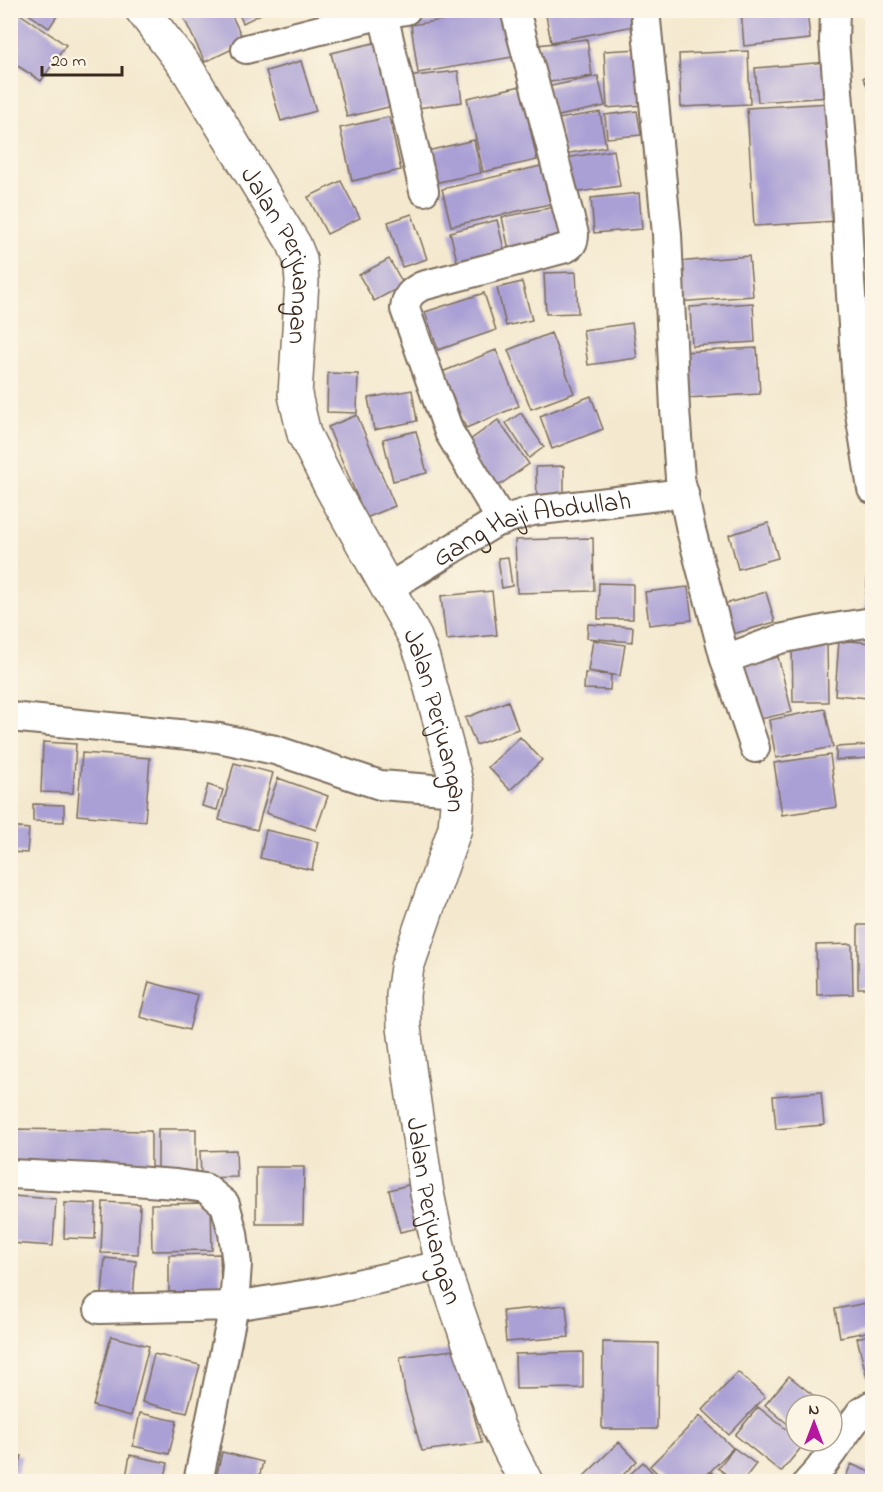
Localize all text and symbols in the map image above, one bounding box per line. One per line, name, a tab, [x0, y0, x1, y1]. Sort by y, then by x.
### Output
scale bar	[42, 39, 122, 77]
text: 20 m	[51, 49, 86, 75]
street label: Jalan Perjuangan	[229, 160, 319, 345]
street label: Gang Haji Abdullah	[426, 482, 633, 578]
street label: Jalan Perjuangan	[392, 621, 475, 814]
street label: Jalan Perjuangan	[394, 1115, 471, 1310]
north arrow	[784, 1393, 844, 1453]
text: N	[809, 1398, 820, 1422]

